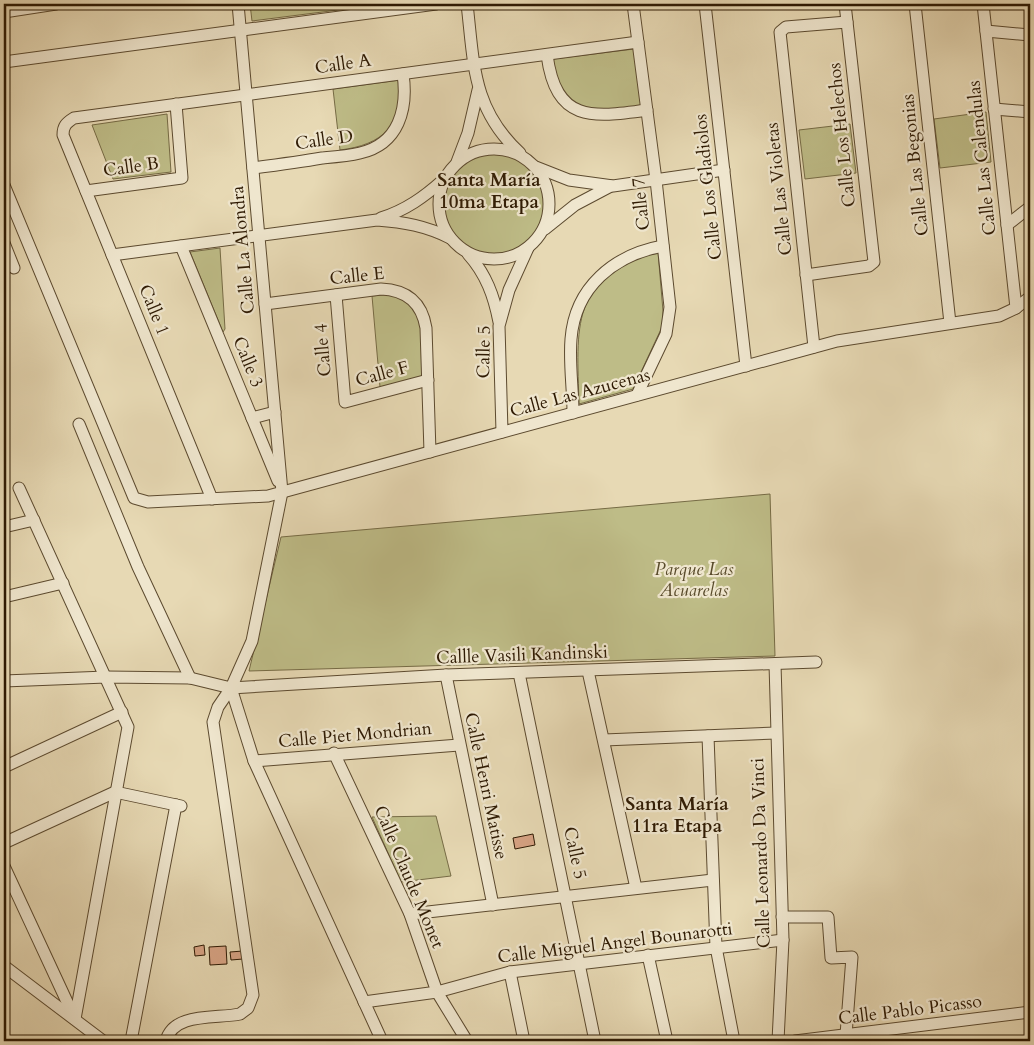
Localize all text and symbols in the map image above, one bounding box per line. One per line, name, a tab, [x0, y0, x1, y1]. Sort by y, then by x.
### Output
street label: Calle A	[313, 48, 373, 80]
street label: Calle Los Helechos	[822, 62, 862, 208]
street label: Calle Las Calendulas	[961, 79, 1003, 237]
street label: Calle Las Begonias	[895, 93, 935, 237]
street label: Calle Los Gladiolos	[688, 113, 728, 261]
street label: Calle Las Violetas	[760, 121, 798, 257]
street label: Calle D	[293, 124, 355, 156]
street label: Calle B	[102, 151, 160, 183]
district label: Santa María 10ma Etapa	[437, 167, 541, 215]
street label: Calle 7	[626, 176, 656, 232]
street label: Calle La Alondra	[225, 185, 261, 315]
street label: Calle E	[328, 261, 386, 291]
street label: Calle 1	[132, 281, 176, 339]
street label: Calle 4	[308, 323, 338, 377]
street label: Calle 5	[471, 325, 497, 379]
street label: Calle 3	[226, 333, 270, 391]
street label: Calle F	[353, 355, 411, 393]
street label: Calle Las Azucenas	[507, 362, 653, 424]
park label: Parque Las Acuarelas	[654, 557, 734, 603]
street label: Callle Vasili Kandinski	[436, 640, 608, 670]
street label: Calle Henri Matisse	[458, 710, 514, 862]
street label: Calle Piet Mondrian	[277, 716, 434, 754]
street label: Calle Leonardo Da Vinci	[745, 757, 777, 949]
district label: Santa María 11ra Etapa	[625, 791, 729, 839]
street label: Calle Claude Monet	[368, 802, 451, 953]
street label: Calle 5	[557, 825, 593, 881]
street label: Calle Miguel Angel Bounarotti	[496, 916, 734, 970]
street label: Calle Pablo Picasso	[837, 989, 983, 1031]

